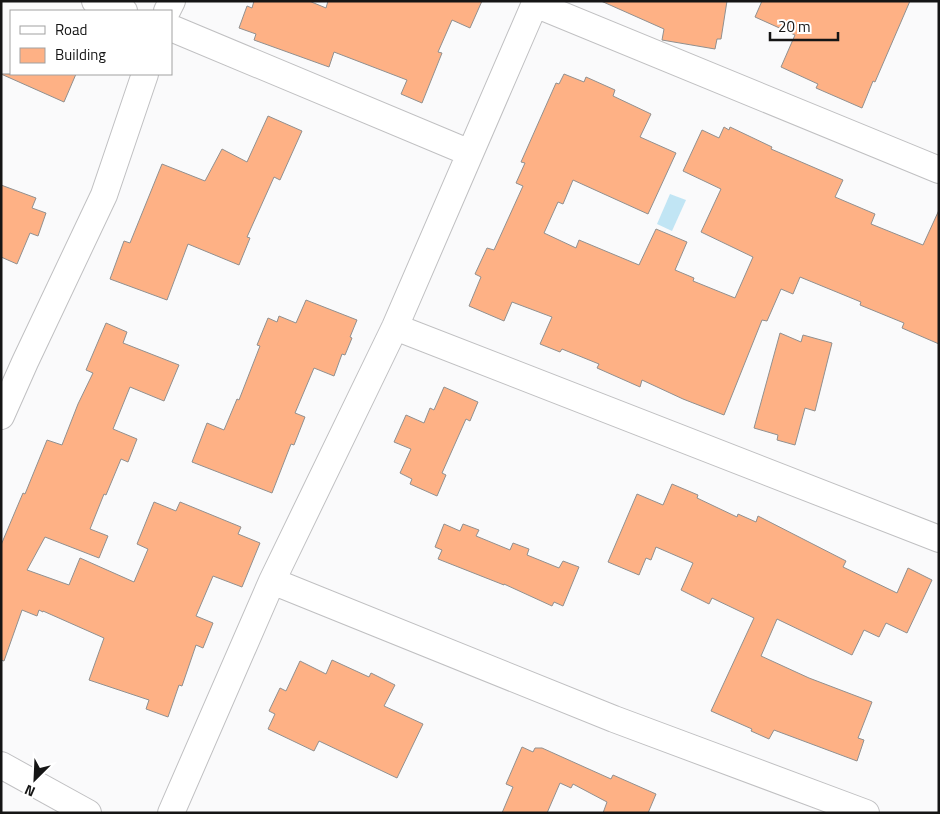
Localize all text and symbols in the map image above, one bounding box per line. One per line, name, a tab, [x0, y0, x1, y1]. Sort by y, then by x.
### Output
legend	[10, 10, 172, 75]
scale bar	[770, 10, 838, 42]
text: 20 m	[778, 15, 811, 38]
text: Road	[55, 18, 87, 41]
text: Building	[55, 43, 106, 66]
north arrow	[10, 754, 60, 804]
text: N	[21, 780, 38, 803]

